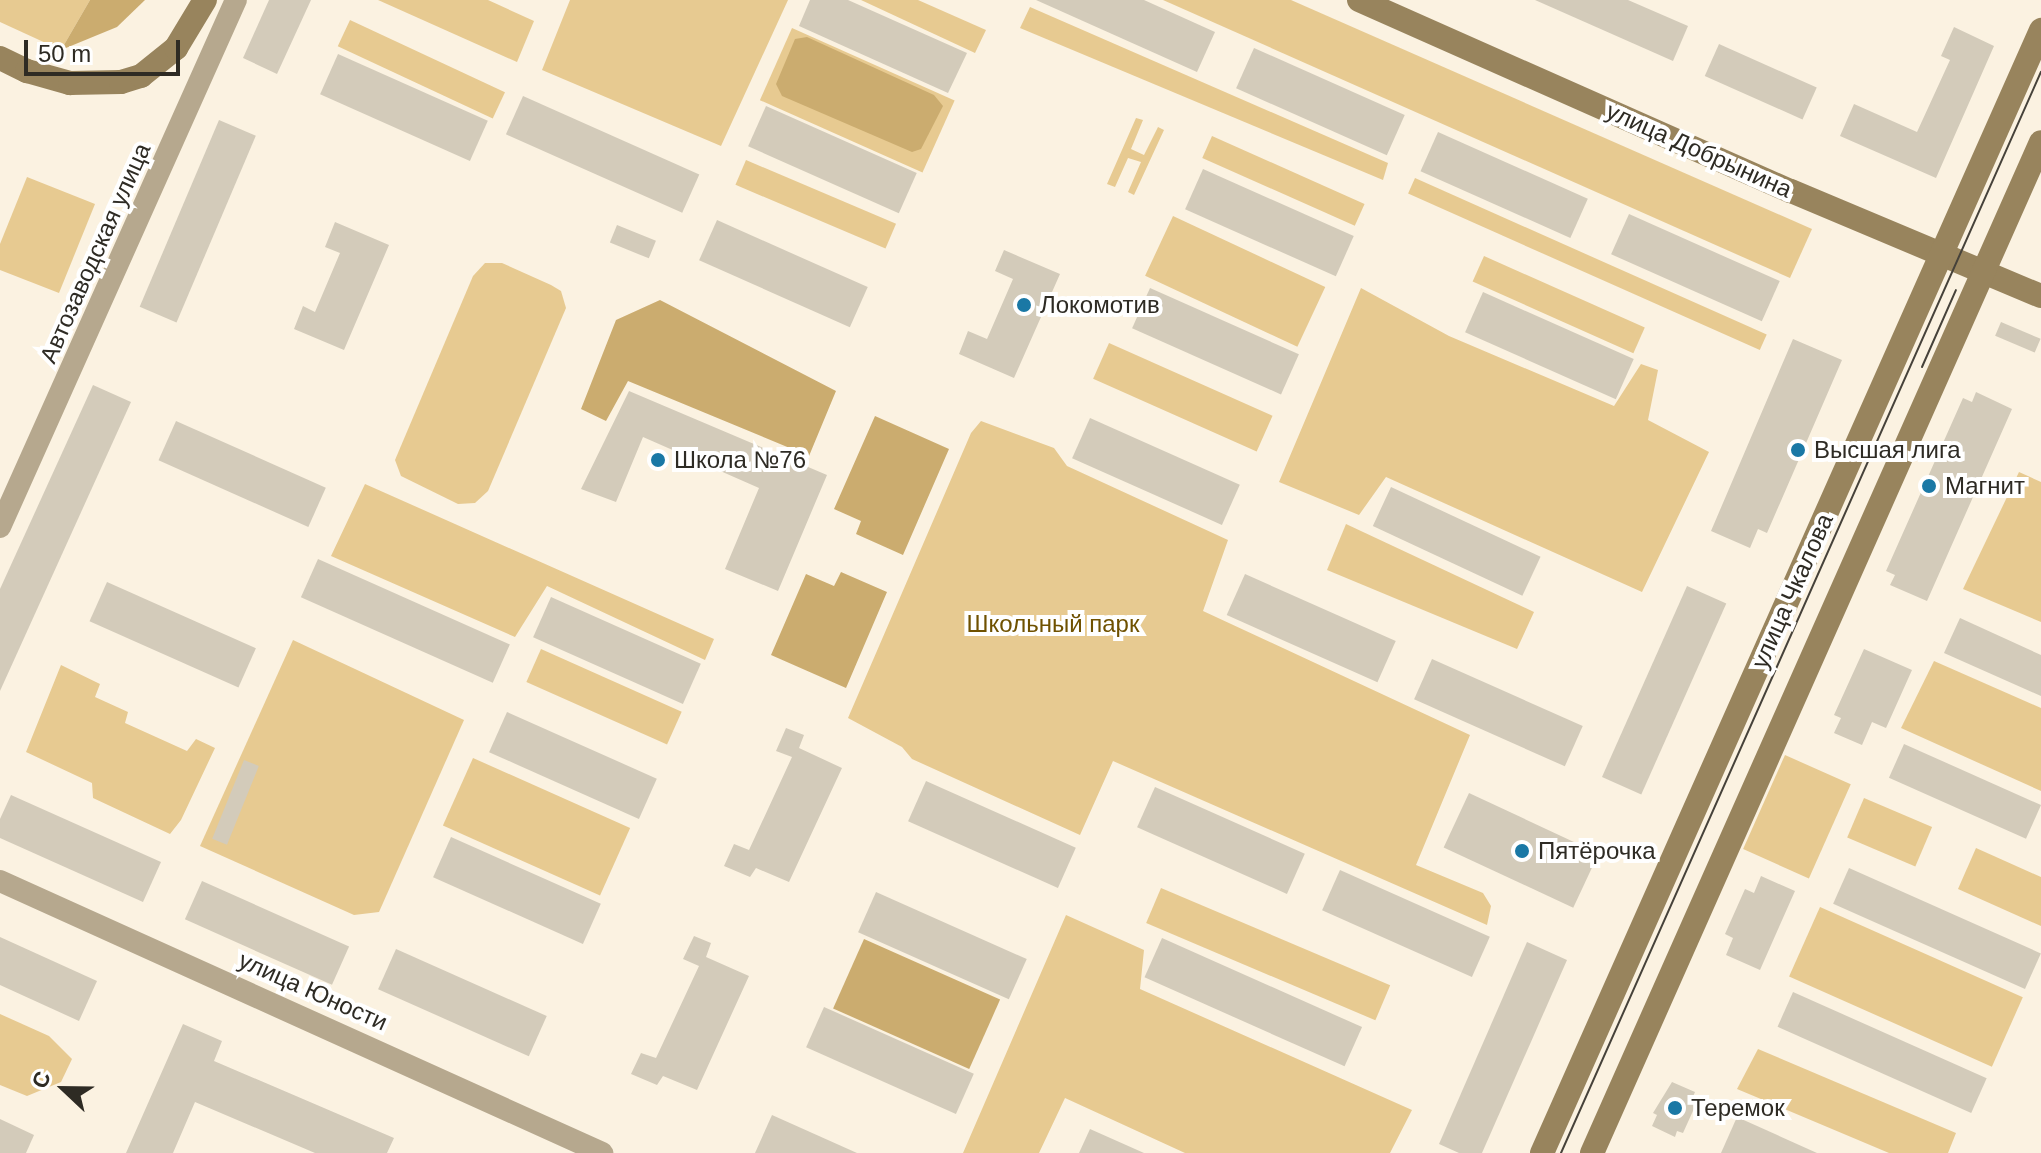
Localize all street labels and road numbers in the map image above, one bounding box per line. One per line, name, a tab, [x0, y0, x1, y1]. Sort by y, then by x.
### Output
street label: улица Добрынина	[1602, 96, 1796, 204]
street label: Автозаводская улица	[34, 139, 156, 367]
street label: улица Чкалова	[1745, 509, 1839, 673]
street label: улица Юности	[234, 945, 392, 1037]

